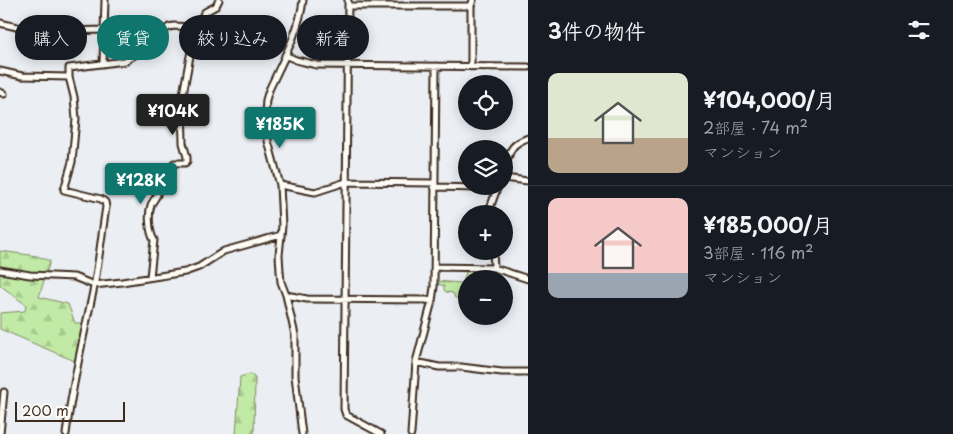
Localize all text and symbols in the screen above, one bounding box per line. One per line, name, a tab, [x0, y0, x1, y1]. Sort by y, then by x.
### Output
text: 3件の物件	[548, 14, 646, 46]
chip: 購入	[15, 15, 87, 60]
chip: 賃貸	[97, 15, 169, 60]
chip: 絞り込み	[179, 15, 287, 60]
chip: 新着	[297, 15, 369, 60]
icon: filters	[905, 16, 933, 44]
map controls	[458, 75, 513, 325]
button: locate	[458, 75, 513, 130]
text: ¥104,000/月	[703, 83, 836, 115]
icon: home	[588, 93, 648, 153]
pin: ¥104K	[138, 94, 208, 136]
text: ¥104K	[147, 98, 199, 122]
pin: ¥185K	[245, 106, 315, 149]
text: ¥185K	[256, 111, 304, 135]
text: 2部屋 · 74 m²	[703, 115, 808, 139]
text: マンション	[703, 139, 782, 163]
button: layers	[458, 140, 513, 195]
pin: ¥128K	[106, 162, 176, 205]
text: ¥128K	[116, 167, 166, 191]
button: +	[458, 205, 513, 260]
text: ¥185,000/月	[703, 208, 833, 240]
icon: home	[588, 218, 648, 278]
text: 3部屋 · 116 m²	[703, 240, 814, 264]
text: マンション	[703, 264, 782, 288]
button: −	[458, 270, 513, 325]
scale bar	[15, 399, 125, 422]
text: 200 m	[22, 400, 69, 421]

